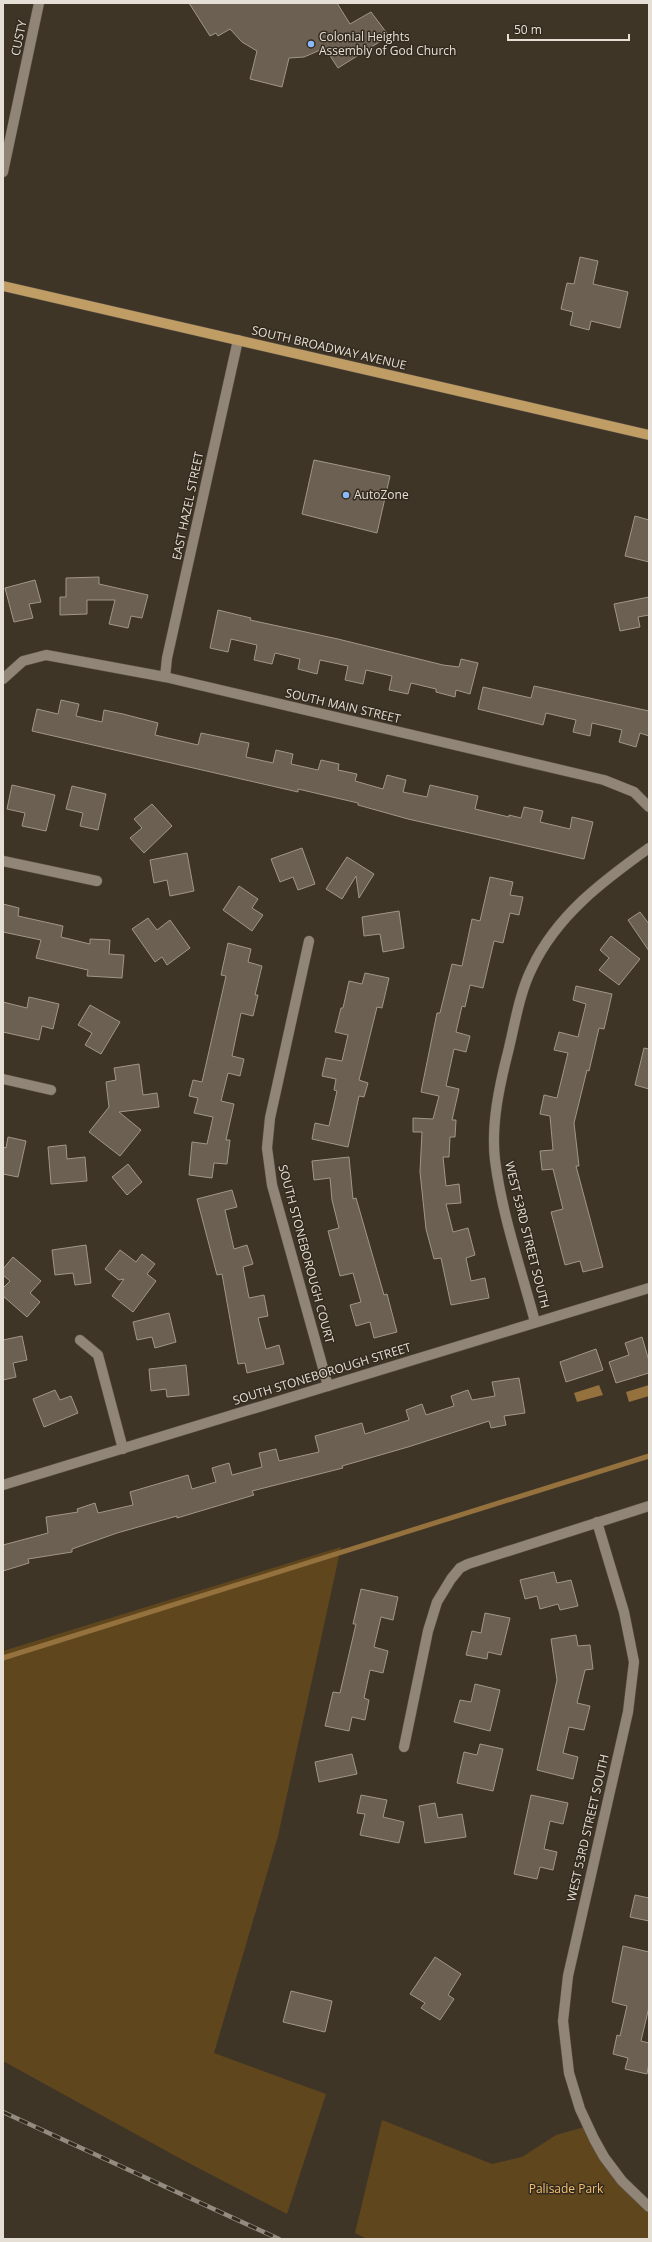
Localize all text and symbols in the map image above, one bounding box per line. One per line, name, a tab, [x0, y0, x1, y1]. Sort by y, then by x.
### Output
scale bar	[508, 16, 629, 42]
street label: CUSTY	[6, 18, 31, 57]
text: 50 m	[514, 21, 542, 38]
place label: Colonial Heights Assembly of God Church	[319, 28, 456, 59]
marker: Colonial Heights Assembly of God Church	[306, 39, 316, 49]
street label: SOUTH BROADWAY AVENUE	[250, 321, 408, 374]
street label: EAST HAZEL STREET	[168, 450, 207, 562]
place label: AutoZone	[354, 486, 409, 503]
marker: AutoZone	[341, 490, 351, 500]
street label: SOUTH MAIN STREET	[284, 684, 403, 727]
street label: WEST 53RD STREET SOUTH	[501, 1160, 554, 1310]
street label: SOUTH STONEBOROUGH COURT	[274, 1163, 339, 1345]
street label: SOUTH STONEBOROUGH STREET	[231, 1338, 413, 1409]
street label: WEST 53RD STREET SOUTH	[562, 1753, 613, 1903]
park label: Palisade Park	[529, 2180, 604, 2197]

